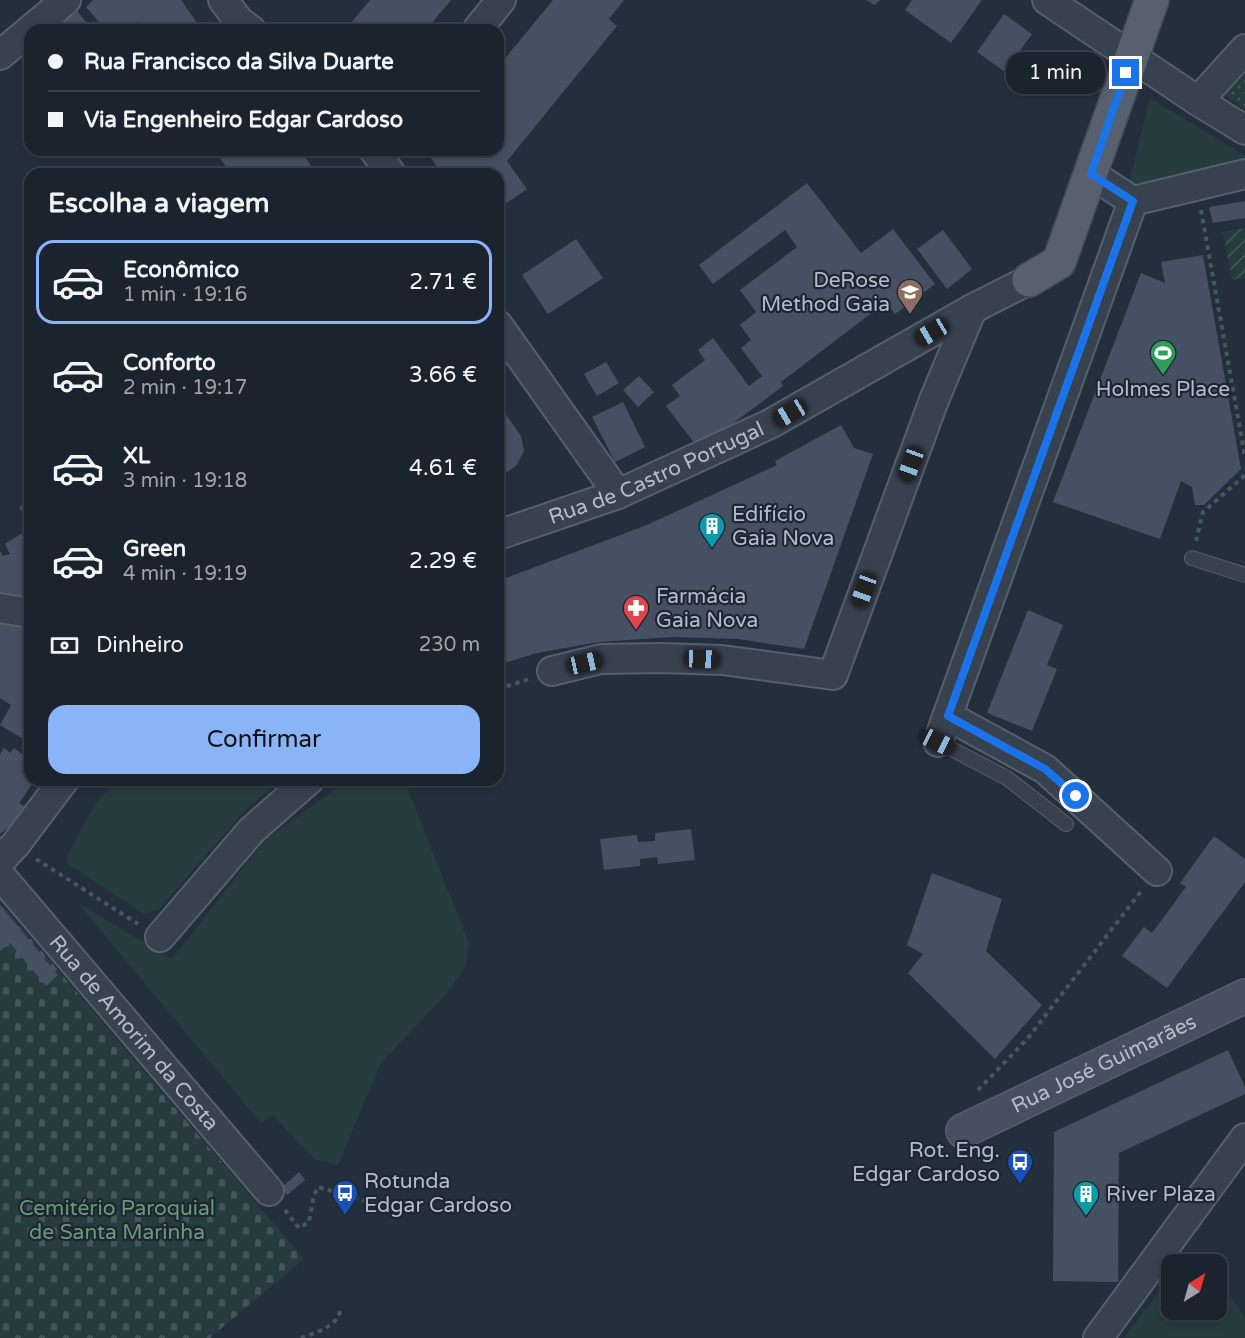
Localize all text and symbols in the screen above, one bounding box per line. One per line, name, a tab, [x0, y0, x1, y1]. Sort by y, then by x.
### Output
text: Rua Francisco da Silva Duarte	[84, 49, 394, 75]
callout: 1 min	[1006, 52, 1105, 94]
route end	[1112, 59, 1139, 86]
text: 1 min	[1029, 61, 1082, 85]
text: Via Engenheiro Edgar Cardoso	[84, 107, 403, 133]
text: Escolha a viagem	[48, 187, 270, 220]
icon: car	[51, 255, 105, 309]
text: Econômico	[123, 257, 239, 283]
place label: DeRose Method Gaia	[761, 268, 890, 317]
text: 2.71 €	[409, 269, 477, 295]
school or university icon: DeRose Method Gaia	[895, 277, 925, 315]
text: 1 min · 19:16	[123, 283, 247, 307]
car	[912, 315, 952, 349]
sports icon: Holmes Place	[1148, 338, 1178, 376]
icon: car	[51, 348, 105, 402]
text: Conforto	[123, 350, 216, 376]
text: 3.66 €	[409, 362, 477, 388]
text: 2 min · 19:17	[123, 376, 247, 400]
place label: Holmes Place	[1096, 377, 1230, 402]
car	[770, 396, 810, 430]
street label: Rua de Castro Portugal	[545, 416, 768, 529]
icon: car	[51, 441, 105, 495]
text: XL	[123, 443, 150, 469]
car	[896, 444, 926, 484]
text: 4.61 €	[409, 455, 477, 481]
text: 3 min · 19:18	[123, 469, 247, 493]
place label: Edifício Gaia Nova	[732, 502, 834, 551]
building icon: Edifício Gaia Nova	[697, 511, 727, 549]
icon: car	[51, 534, 105, 588]
text: Green	[123, 536, 186, 562]
text: 2.29 €	[409, 548, 477, 574]
text: 4 min · 19:19	[123, 562, 247, 586]
car	[849, 570, 879, 610]
place label: Farmácia Gaia Nova	[656, 584, 758, 633]
pharmacy icon: Farmácia Gaia Nova	[621, 593, 651, 631]
icon: cash	[48, 629, 81, 662]
text: Dinheiro	[96, 632, 184, 658]
text: 230 m	[419, 633, 480, 657]
car	[684, 649, 720, 669]
car	[565, 650, 605, 676]
button: Confirmar	[48, 705, 480, 774]
car	[918, 726, 958, 758]
route start	[1062, 782, 1089, 809]
street label: Rua de Amorim da Costa	[44, 930, 224, 1135]
street label: Rua José Guimarães	[1007, 1009, 1200, 1119]
place label: Rot. Eng. Edgar Cardoso	[852, 1138, 1000, 1187]
bus stop icon: Rot. Eng. Edgar Cardoso	[1005, 1147, 1035, 1185]
place label: Rotunda Edgar Cardoso	[364, 1169, 512, 1218]
bus stop icon: Rotunda Edgar Cardoso	[330, 1178, 360, 1216]
building icon: River Plaza	[1071, 1179, 1101, 1217]
place label: River Plaza	[1106, 1182, 1216, 1207]
park label: Cemitério Paroquial de Santa Marinha	[19, 1196, 215, 1245]
north arrow	[1161, 1254, 1227, 1320]
map controls	[1161, 1254, 1227, 1320]

